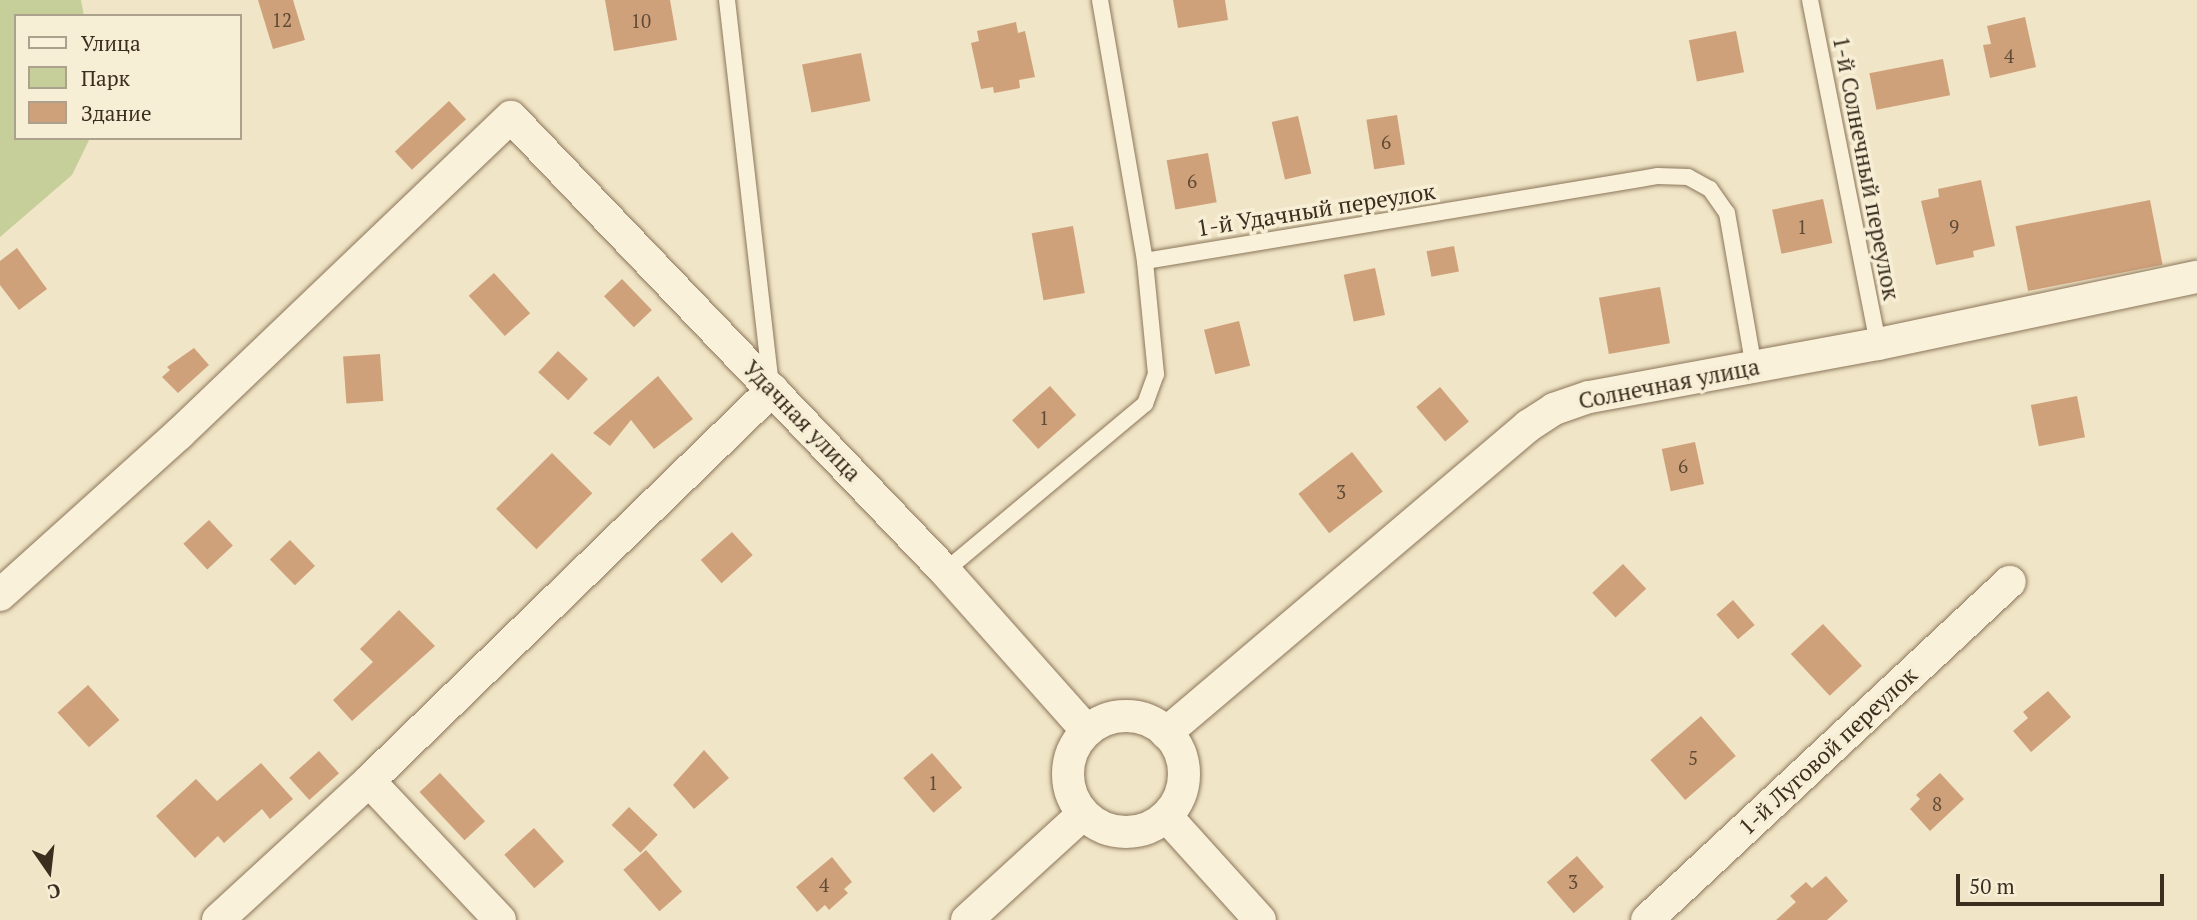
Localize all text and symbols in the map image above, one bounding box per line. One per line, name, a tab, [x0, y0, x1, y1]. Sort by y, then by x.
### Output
house number: 12	[272, 9, 292, 31]
house number: 10	[631, 10, 651, 32]
legend	[14, 14, 242, 140]
text: Улица	[81, 29, 141, 57]
street label: 1-й Солнечный переулок	[1827, 34, 1905, 302]
house number: 4	[2004, 45, 2014, 67]
text: Парк	[81, 64, 130, 92]
text: Здание	[81, 99, 152, 127]
house number: 6	[1381, 131, 1391, 153]
house number: 6	[1187, 170, 1197, 192]
street label: 1-й Удачный переулок	[1194, 177, 1438, 243]
house number: 1	[1797, 216, 1807, 238]
house number: 9	[1949, 216, 1959, 238]
street label: Солнечная улица	[1576, 353, 1762, 415]
street label: Удачная улица	[737, 355, 867, 487]
house number: 1	[1039, 407, 1049, 429]
house number: 6	[1678, 455, 1688, 477]
house number: 3	[1336, 481, 1346, 503]
street label: 1-й Луговой переулок	[1733, 661, 1923, 841]
house number: 5	[1688, 747, 1698, 769]
house number: 1	[928, 772, 938, 794]
house number: 8	[1932, 793, 1942, 815]
north arrow	[14, 836, 84, 906]
scale bar	[1959, 860, 2167, 904]
house number: 3	[1568, 871, 1578, 893]
text: 50 m	[1969, 872, 2015, 900]
house number: 4	[819, 874, 829, 896]
text: С	[45, 878, 63, 905]

